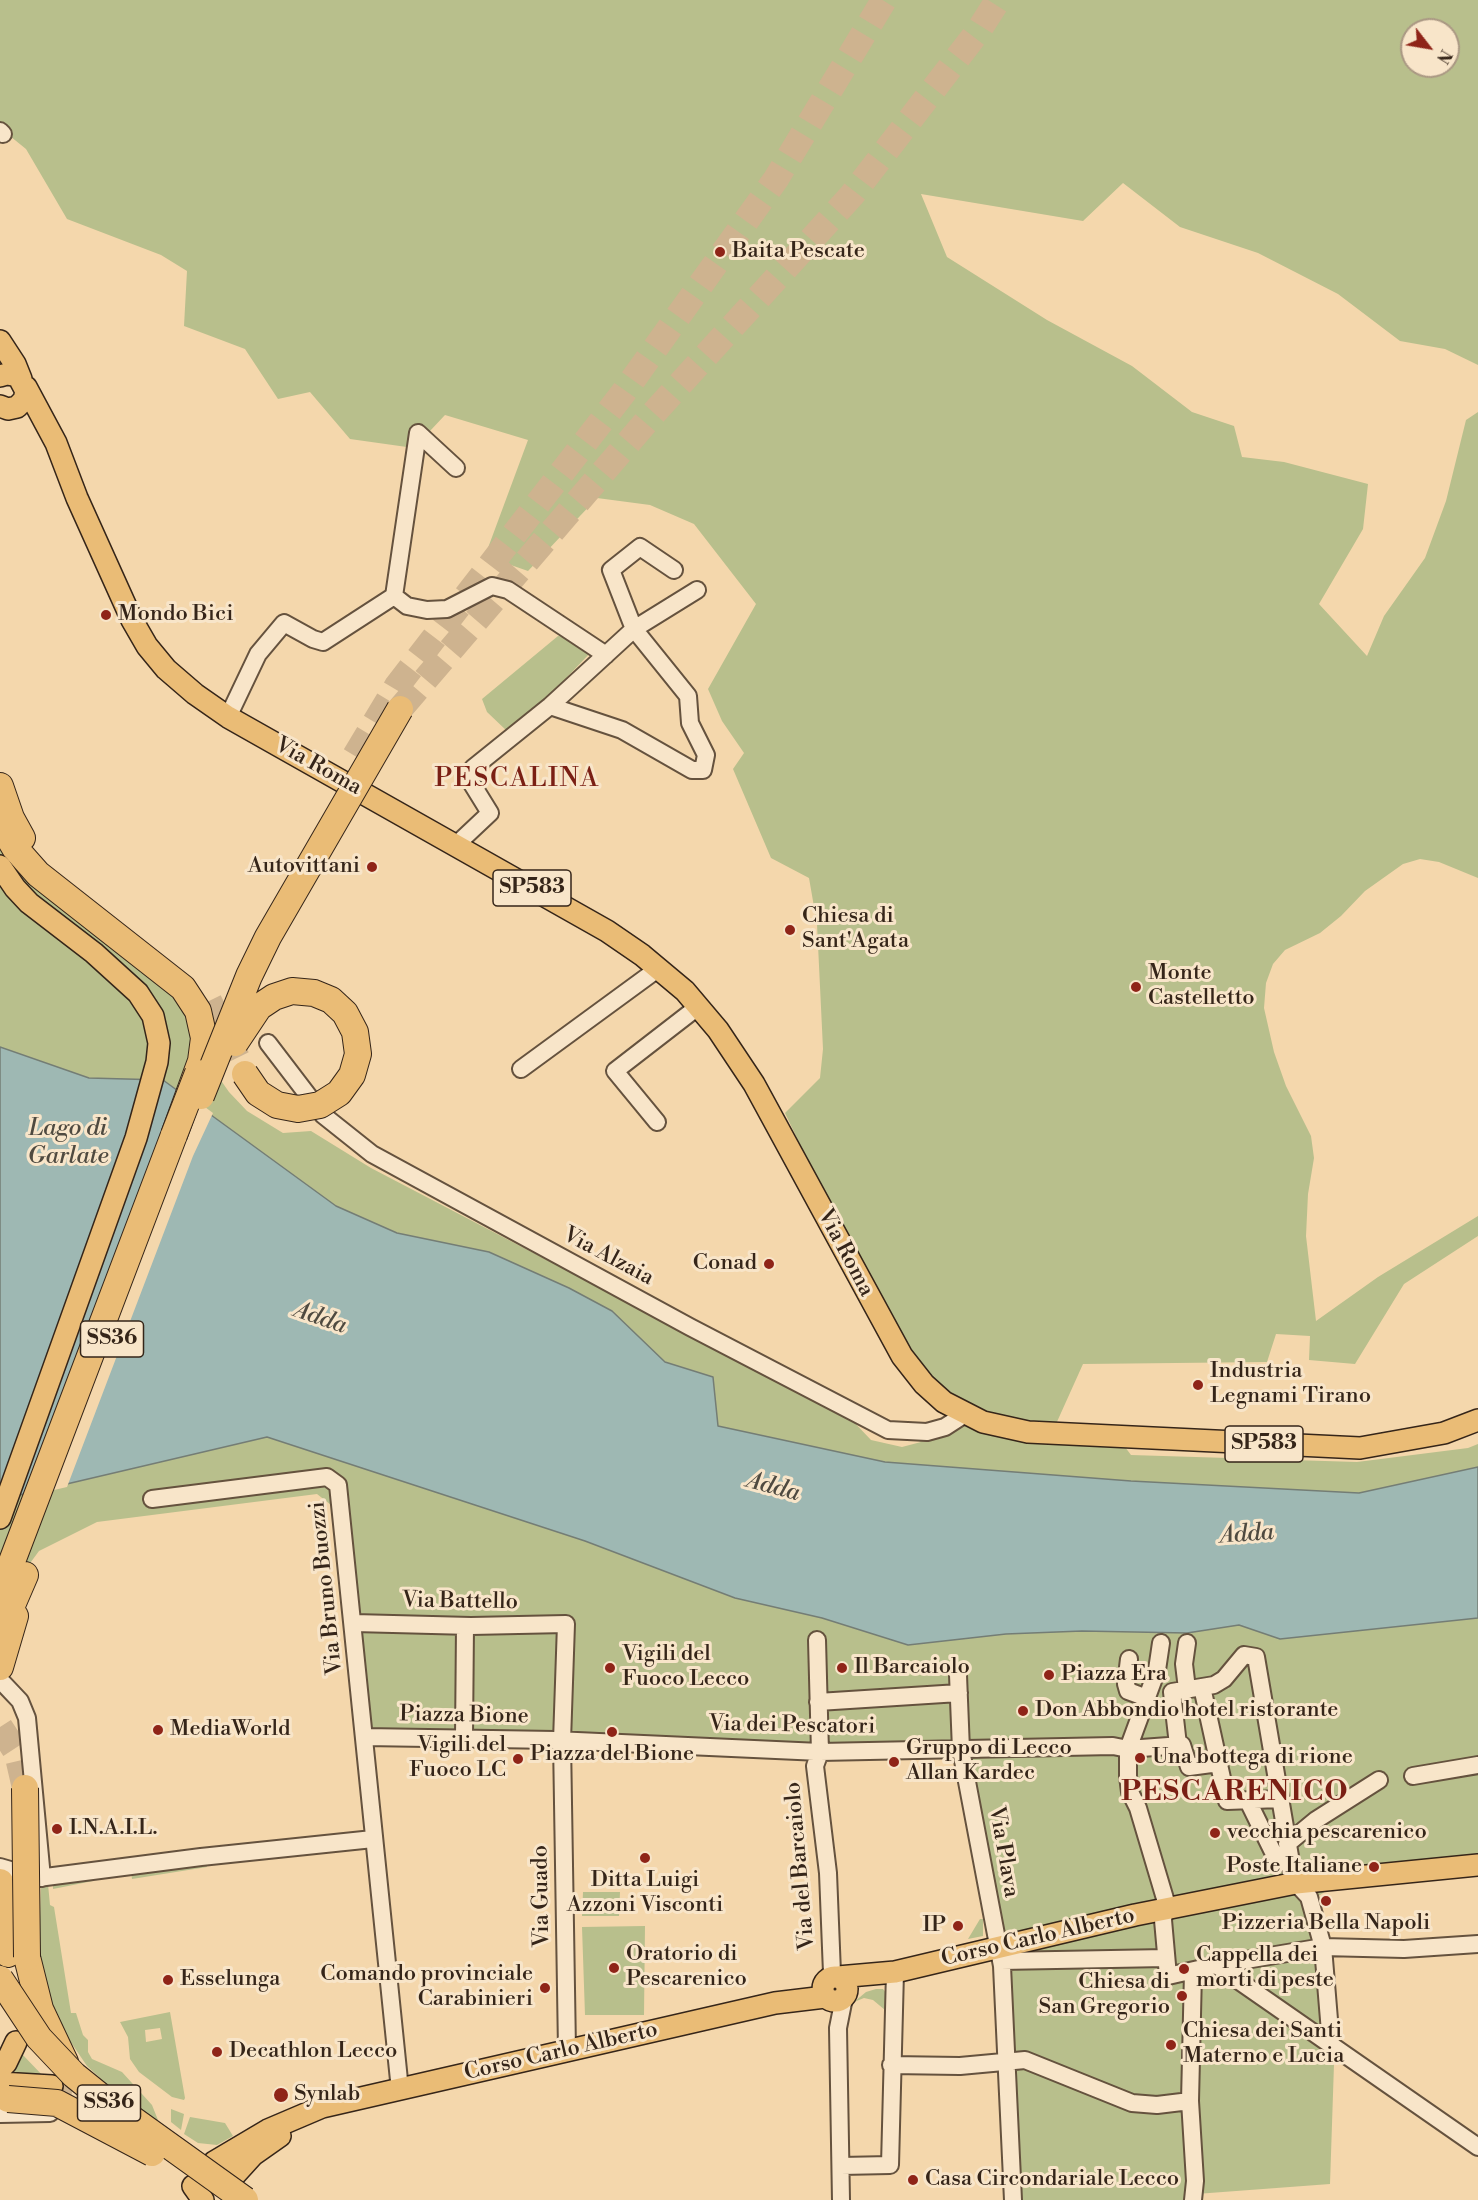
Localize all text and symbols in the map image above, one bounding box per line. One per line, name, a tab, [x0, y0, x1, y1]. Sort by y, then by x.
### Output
north arrow	[1400, 18, 1460, 78]
text: N	[1432, 46, 1456, 67]
place label: Baita Pescate	[732, 239, 865, 265]
marker: Baita Pescate	[713, 245, 727, 259]
place label: Mondo Bici	[118, 602, 233, 628]
marker: Mondo Bici	[99, 608, 113, 622]
street label: Via Roma	[270, 732, 366, 802]
district label: PESCALINA	[435, 764, 599, 796]
place label: Autovittani	[248, 854, 360, 880]
marker: Autovittani	[365, 860, 379, 874]
road number: SP583	[493, 870, 571, 906]
place label: Chiesa di Sant'Agata	[802, 904, 909, 956]
marker: Chiesa di Sant'Agata	[783, 923, 797, 937]
place label: Monte Castelletto	[1148, 961, 1255, 1012]
marker: Monte Castelletto	[1129, 980, 1143, 994]
water label: Lago di Garlate	[27, 1115, 109, 1171]
street label: Via Roma	[811, 1205, 879, 1301]
street label: Via Alzaia	[558, 1222, 658, 1292]
place label: Conad	[693, 1251, 757, 1277]
marker: Conad	[762, 1257, 776, 1271]
water label: Adda	[290, 1297, 350, 1341]
road number: SS36	[80, 1321, 144, 1357]
place label: Industria Legnami Tirano	[1210, 1359, 1371, 1410]
marker: Industria Legnami Tirano	[1191, 1378, 1205, 1392]
road number: SP583	[1225, 1426, 1303, 1462]
water label: Adda	[743, 1467, 803, 1509]
street label: Via Bruno Buozzi	[305, 1500, 349, 1676]
water label: Adda	[1219, 1519, 1275, 1551]
street label: Via Battello	[402, 1588, 518, 1616]
place label: Vigili del Fuoco Lecco	[622, 1642, 749, 1694]
place label: Il Barcaiolo	[854, 1655, 970, 1681]
marker: Vigili del Fuoco Lecco	[603, 1661, 617, 1675]
marker: Il Barcaiolo	[835, 1661, 849, 1675]
place label: Piazza Era	[1061, 1662, 1167, 1688]
marker: Piazza Era	[1042, 1668, 1056, 1682]
place label: Don Abbondio hotel ristorante	[1035, 1698, 1338, 1724]
street label: Piazza Bione	[399, 1702, 529, 1730]
marker: Don Abbondio hotel ristorante	[1016, 1704, 1030, 1718]
street label: Via dei Pescatori	[709, 1711, 875, 1741]
place label: MediaWorld	[170, 1717, 290, 1743]
marker: MediaWorld	[151, 1723, 165, 1737]
marker: Piazza del Bione	[605, 1725, 619, 1739]
place label: Vigili del Fuoco LC	[409, 1733, 506, 1784]
place label: Gruppo di Lecco Allan Kardec	[906, 1736, 1072, 1788]
place label: Piazza del Bione	[530, 1742, 694, 1768]
place label: Una bottega di rione	[1152, 1745, 1353, 1771]
marker: Una bottega di rione	[1133, 1751, 1147, 1765]
marker: Vigili del Fuoco LC	[511, 1752, 525, 1766]
marker: Gruppo di Lecco Allan Kardec	[887, 1755, 901, 1769]
district label: PESCARENICO	[1121, 1776, 1349, 1810]
street label: Via del Barcaiolo	[781, 1781, 821, 1951]
street label: Via Plava	[982, 1804, 1024, 1900]
place label: I.N.A.I.L.	[69, 1816, 157, 1842]
place label: vecchia pescarenico	[1227, 1820, 1427, 1846]
marker: I.N.A.I.L.	[50, 1822, 64, 1836]
marker: vecchia pescarenico	[1208, 1826, 1222, 1840]
street label: Via Guado	[528, 1845, 556, 1947]
marker: Ditta Luigi Azzoni Visconti	[638, 1851, 652, 1865]
place label: Poste Italiane	[1226, 1854, 1362, 1880]
marker: Poste Italiane	[1367, 1860, 1381, 1874]
place label: Ditta Luigi Azzoni Visconti	[567, 1868, 723, 1920]
marker: Pizzeria Bella Napoli	[1319, 1894, 1333, 1908]
street label: Corso Carlo Alberto	[939, 1903, 1137, 1973]
place label: Pizzeria Bella Napoli	[1222, 1911, 1430, 1937]
place label: IP	[923, 1913, 946, 1939]
marker: IP	[951, 1919, 965, 1933]
place label: Oratorio di Pescarenico	[626, 1942, 747, 1994]
place label: Cappella dei morti di peste	[1196, 1943, 1334, 1994]
marker: Oratorio di Pescarenico	[607, 1961, 621, 1975]
place label: Comando provinciale Carabinieri	[320, 1962, 533, 2014]
marker: Cappella dei morti di peste	[1177, 1962, 1191, 1976]
place label: Esselunga	[180, 1967, 280, 1993]
place label: Chiesa di San Gregorio	[1039, 1970, 1170, 2022]
marker: Esselunga	[161, 1973, 175, 1987]
marker: Comando provinciale Carabinieri	[538, 1981, 552, 1995]
marker: Chiesa di San Gregorio	[1175, 1989, 1189, 2003]
street label: Corso Carlo Alberto	[462, 2017, 660, 2087]
place label: Chiesa dei Santi Materno e Lucia	[1183, 2019, 1344, 2070]
marker: Chiesa dei Santi Materno e Lucia	[1164, 2038, 1178, 2052]
place label: Decathlon Lecco	[229, 2039, 397, 2065]
marker: Decathlon Lecco	[210, 2045, 224, 2059]
place label: Synlab	[294, 2082, 360, 2108]
road number: SS36	[78, 2085, 140, 2121]
marker: Synlab	[272, 2086, 290, 2104]
place label: Casa Circondariale Lecco	[925, 2167, 1179, 2193]
marker: Casa Circondariale Lecco	[906, 2173, 920, 2187]

